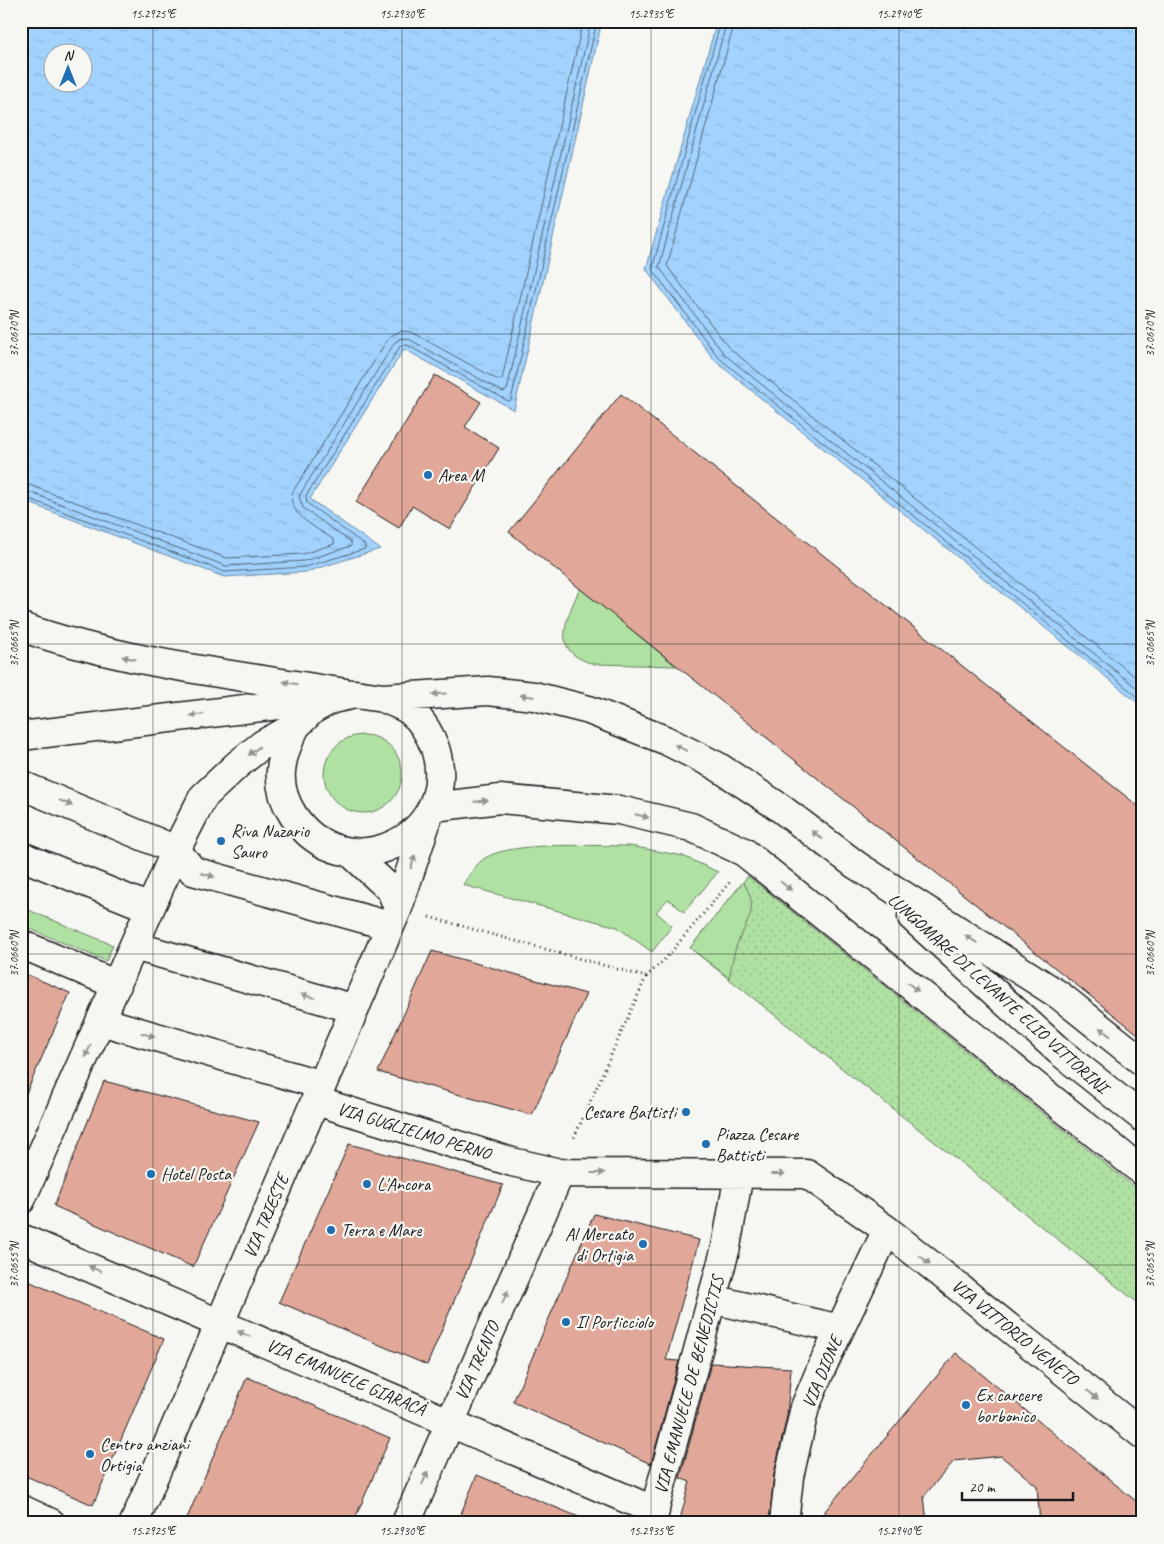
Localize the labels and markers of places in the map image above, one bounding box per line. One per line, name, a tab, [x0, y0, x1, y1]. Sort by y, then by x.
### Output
place label: Area M	[438, 464, 486, 486]
marker: Area M	[422, 469, 434, 481]
place label: Riva Nazario Sauro	[231, 820, 311, 863]
marker: Riva Nazario Sauro	[215, 835, 227, 847]
place label: Cesare Battisti	[584, 1101, 679, 1123]
marker: Cesare Battisti	[680, 1106, 692, 1118]
place label: Piazza Cesare Battisti	[716, 1123, 799, 1166]
marker: Piazza Cesare Battisti	[700, 1138, 712, 1150]
place label: Hotel Posta	[161, 1163, 232, 1185]
marker: Hotel Posta	[145, 1168, 157, 1180]
place label: L'Ancora	[377, 1173, 432, 1195]
marker: L'Ancora	[361, 1178, 373, 1190]
place label: Terra e Mare	[341, 1219, 423, 1241]
place label: Al Mercato di Ortigia	[565, 1223, 635, 1266]
marker: Terra e Mare	[325, 1224, 337, 1236]
marker: Al Mercato di Ortigia	[637, 1238, 649, 1250]
place label: Il Porticciolo	[576, 1311, 654, 1333]
marker: Il Porticciolo	[560, 1316, 572, 1328]
place label: Ex carcere borbonico	[976, 1384, 1043, 1427]
marker: Ex carcere borbonico	[960, 1399, 972, 1411]
place label: Centro anziani Ortigia	[100, 1433, 191, 1476]
marker: Centro anziani Ortigia	[84, 1448, 96, 1460]

